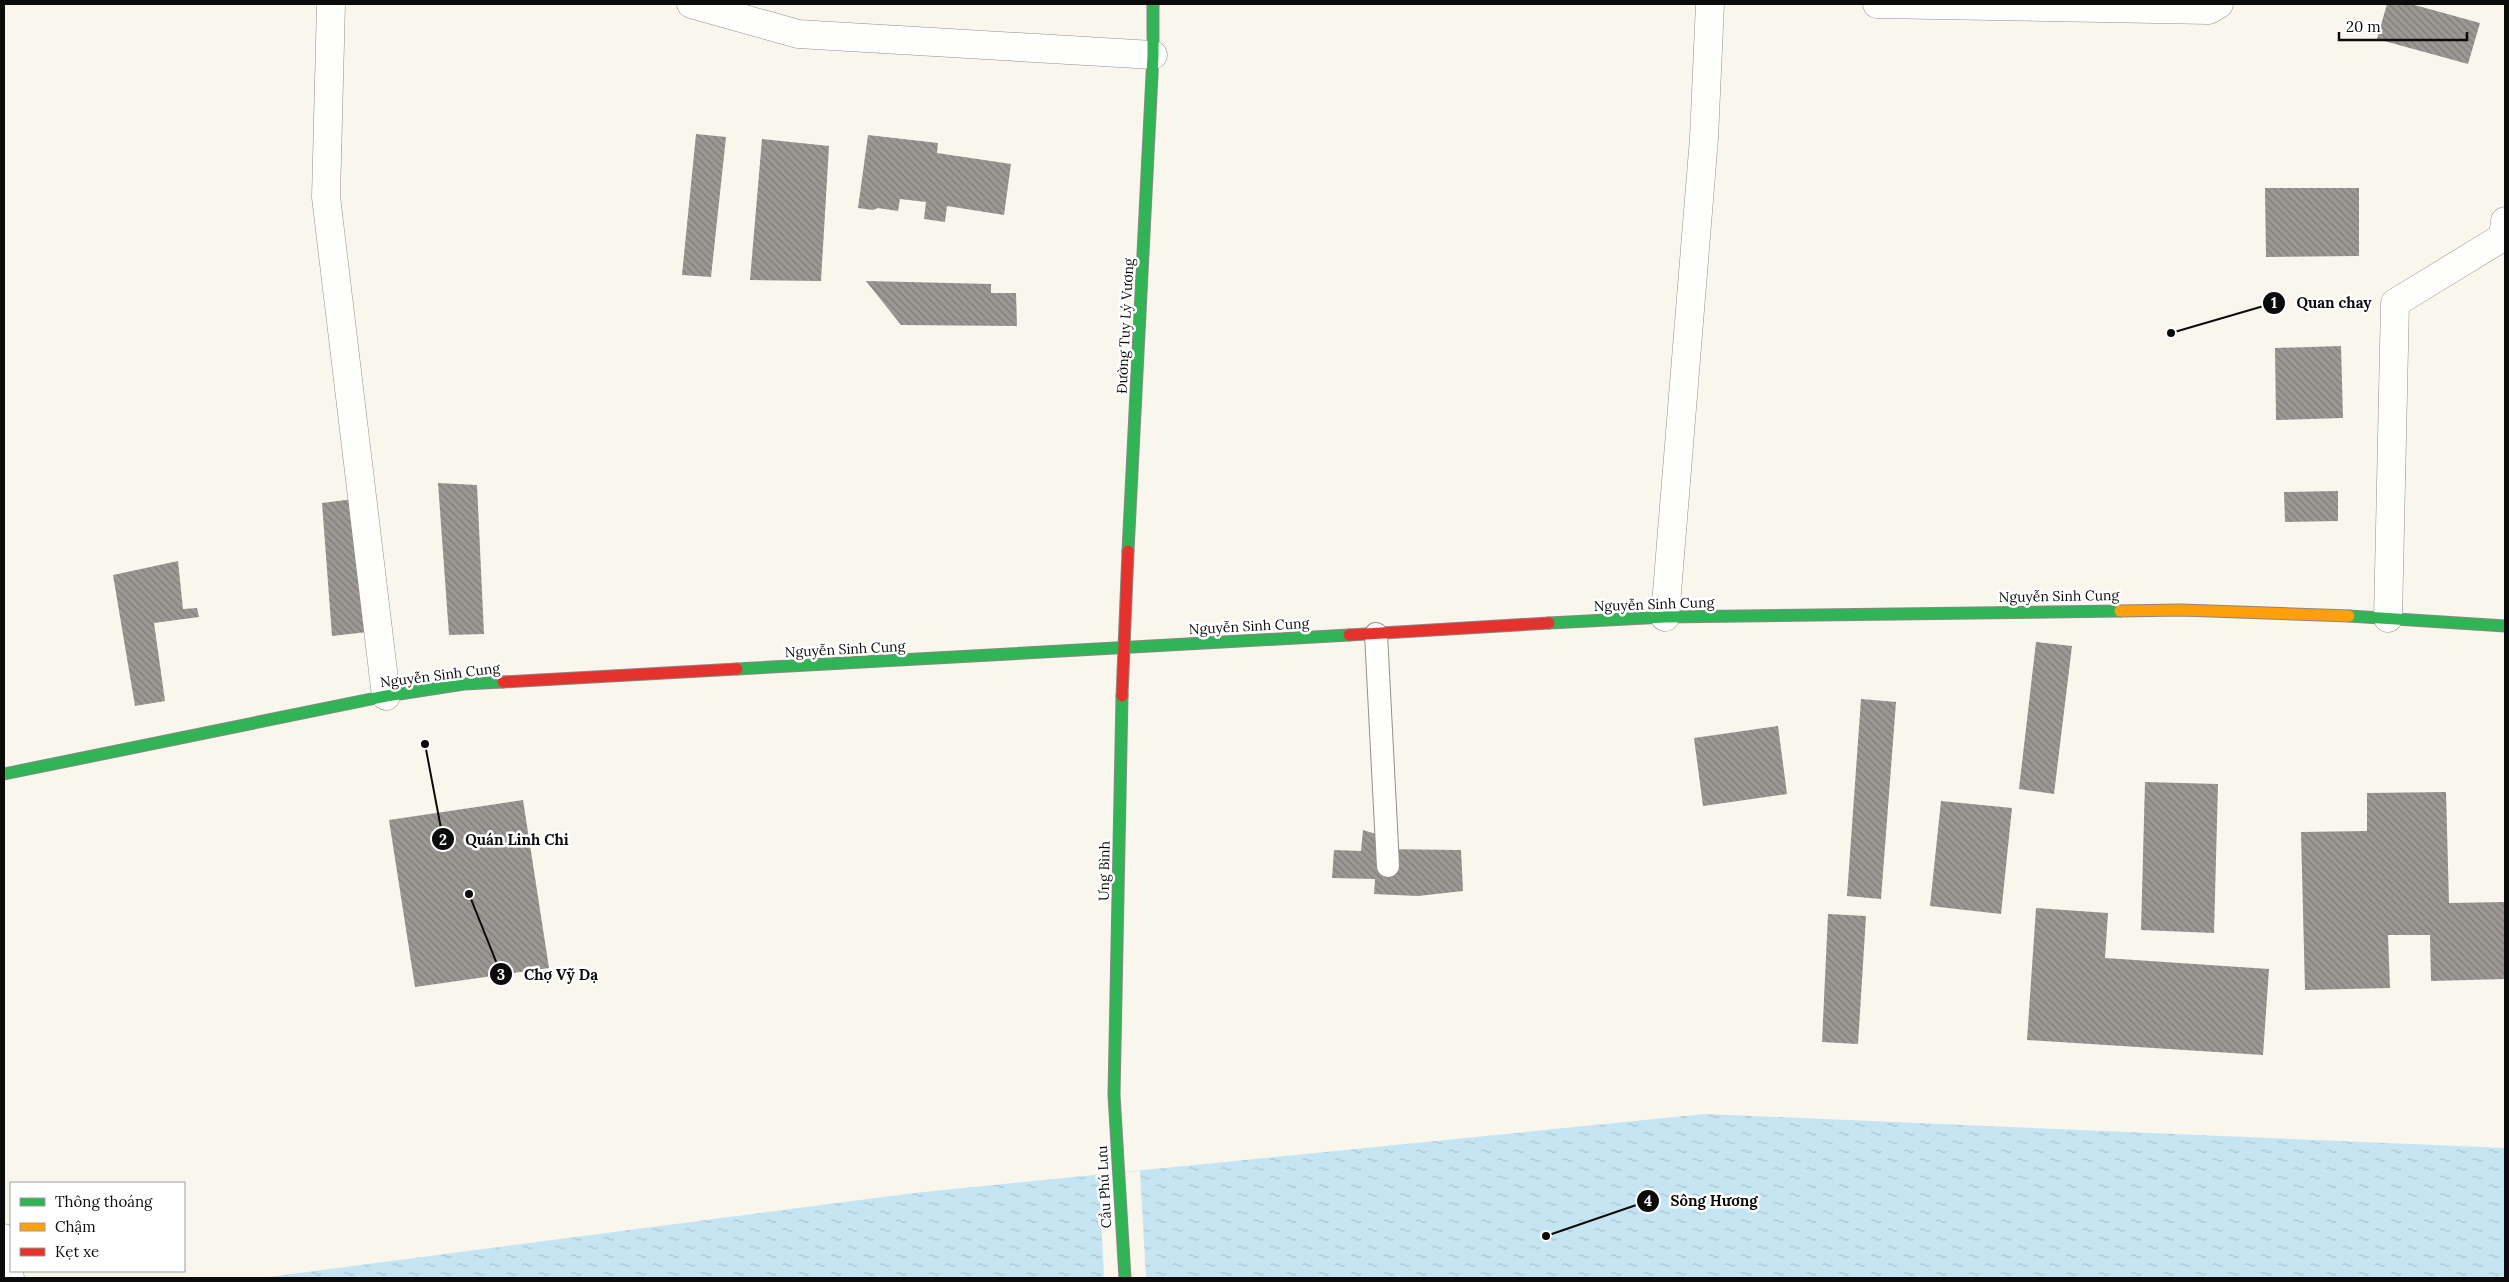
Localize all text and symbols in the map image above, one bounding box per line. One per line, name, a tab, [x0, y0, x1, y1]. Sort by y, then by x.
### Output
scale bar	[2339, 10, 2466, 42]
text: 20 m	[2346, 17, 2381, 36]
street label: Đường Tuy Lý Vương	[1112, 257, 1138, 394]
callout: Quan chay	[2261, 288, 2381, 318]
text: 1	[2271, 293, 2277, 312]
text: Quan chay	[2296, 293, 2372, 312]
street label: Nguyễn Sinh Cung	[1999, 586, 2120, 606]
street label: Nguyễn Sinh Cung	[1593, 593, 1715, 615]
street label: Nguyễn Sinh Cung	[1188, 614, 1310, 638]
street label: Nguyễn Sinh Cung	[784, 637, 906, 661]
street label: Nguyễn Sinh Cung	[379, 659, 501, 691]
callout: Quán Linh Chi	[430, 824, 579, 854]
text: 2	[439, 830, 447, 849]
text: Quán Linh Chi	[465, 830, 569, 849]
street label: Ưng Bình	[1094, 841, 1114, 901]
callout: Chợ Vỹ Dạ	[489, 959, 608, 989]
text: 3	[497, 965, 505, 984]
text: Chợ Vỹ Dạ	[524, 965, 598, 984]
street label: Cầu Phú Lưu	[1093, 1145, 1115, 1229]
legend	[10, 1182, 185, 1272]
callout: Sông Hương	[1635, 1186, 1767, 1216]
text: 4	[1644, 1191, 1652, 1210]
text: Sông Hương	[1670, 1191, 1758, 1210]
text: Thông thoáng	[55, 1192, 153, 1211]
text: Chậm	[55, 1217, 96, 1236]
text: Kẹt xe	[55, 1242, 99, 1261]

